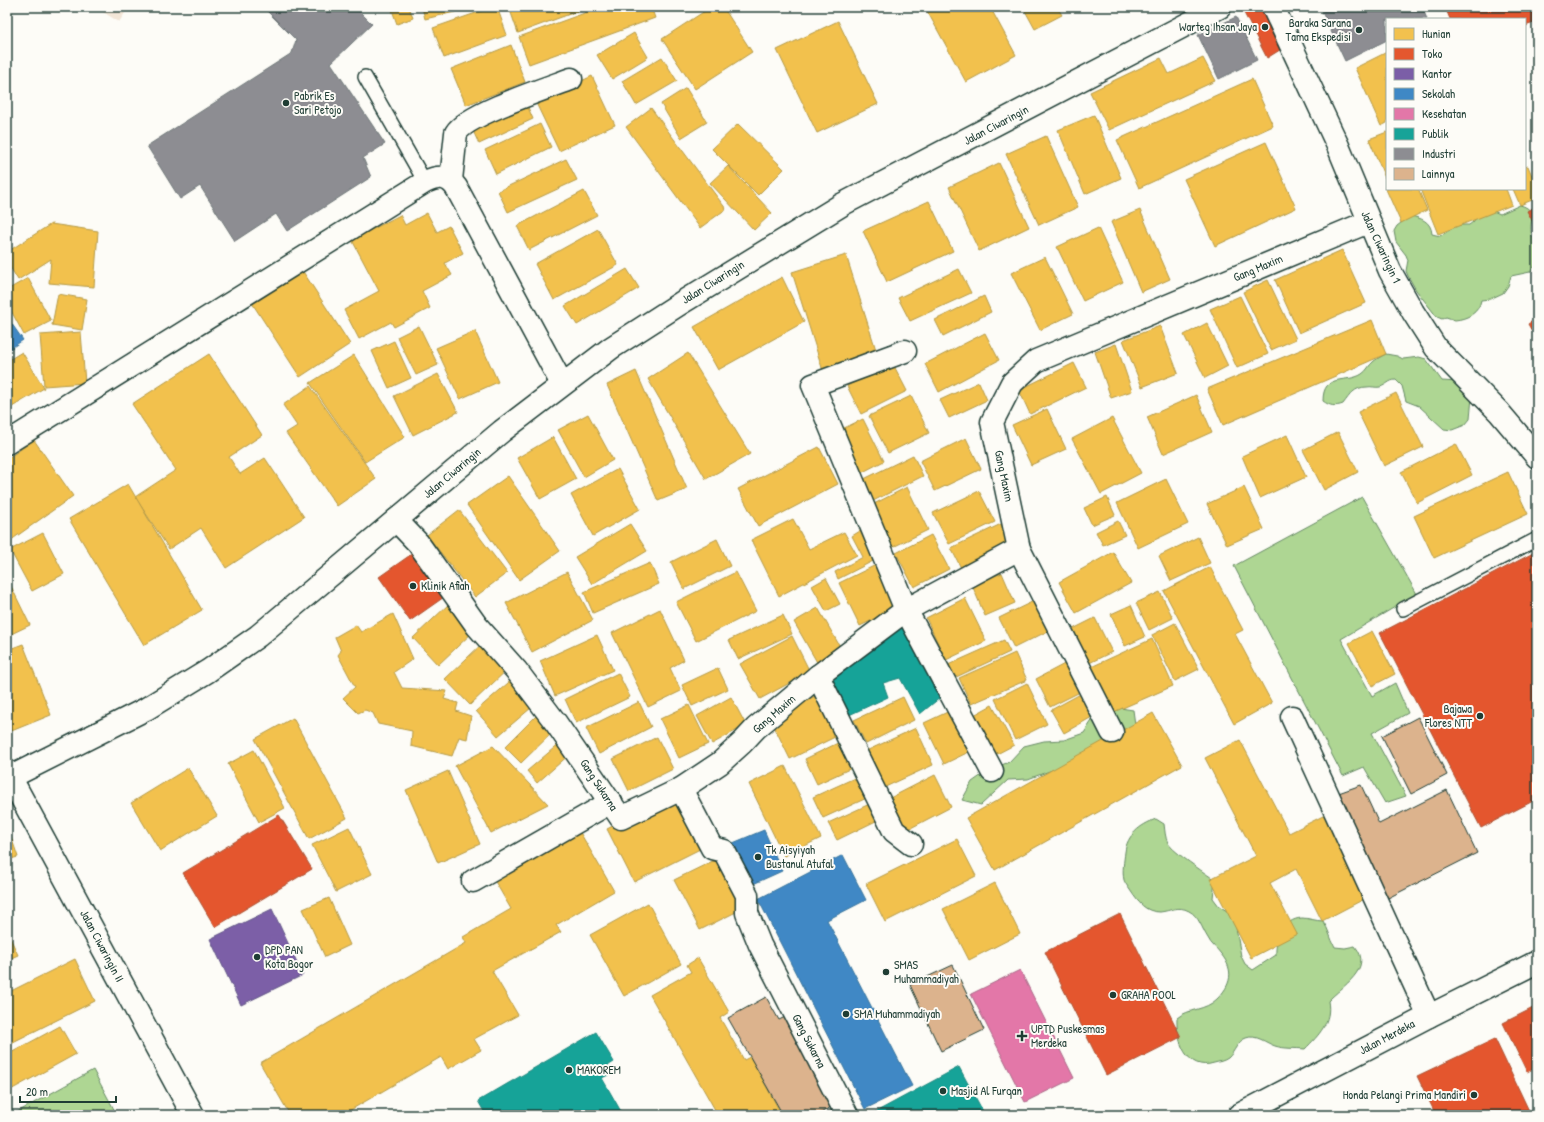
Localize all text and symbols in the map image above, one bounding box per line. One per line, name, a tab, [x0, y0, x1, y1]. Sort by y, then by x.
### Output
place label: Baraka Sarana Tama Ekspedisi	[1286, 14, 1351, 45]
place label: Warteg Ihsan Jaya	[1179, 18, 1257, 35]
legend	[1386, 18, 1526, 190]
marker: Warteg Ihsan Jaya	[1260, 22, 1270, 32]
marker: Baraka Sarana Tama Ekspedisi	[1354, 25, 1364, 35]
text: Hunian	[1422, 25, 1451, 42]
text: Toko	[1422, 45, 1442, 62]
text: Kantor	[1422, 65, 1452, 82]
text: Sekolah	[1422, 85, 1455, 102]
place label: Pabrik Es Sari Petojo	[294, 87, 342, 118]
marker: Pabrik Es Sari Petojo	[281, 98, 291, 108]
street label: Jalan Ciwaringin	[960, 100, 1031, 149]
text: Kesehatan	[1422, 105, 1466, 122]
text: Publik	[1422, 125, 1448, 142]
text: Industri	[1422, 145, 1456, 162]
text: Lainnya	[1422, 165, 1455, 182]
street label: Jalan Ciwaringin 1	[1357, 208, 1406, 286]
street label: Gang Maxim	[1231, 250, 1285, 286]
street label: Jalan Ciwaringin	[678, 256, 747, 308]
street label: Jalan Ciwaringin	[419, 443, 484, 502]
street label: Gang Maxim	[991, 449, 1018, 503]
place label: Klinik Afiah	[421, 577, 469, 594]
marker: Klinik Afiah	[408, 581, 418, 591]
street label: Gang Maxim	[748, 690, 799, 737]
place label: Bajawa Flores NTT	[1424, 700, 1472, 731]
marker: Bajawa Flores NTT	[1475, 711, 1485, 721]
street label: Gang Sukarna	[576, 755, 623, 814]
place label: Tk Aisyiyah Bustanul Atufal	[766, 841, 834, 872]
marker: Tk Aisyiyah Bustanul Atufal	[753, 852, 763, 862]
street label: Jalan Ciwaringin II	[76, 907, 129, 985]
place label: DPD PAN Kota Bogor	[265, 941, 314, 972]
marker: DPD PAN Kota Bogor	[252, 952, 262, 962]
place label: SMAS Muhammadiyah	[894, 956, 959, 987]
marker: SMAS Muhammadiyah	[881, 967, 891, 977]
place label: GRAHA POOL	[1121, 986, 1176, 1003]
marker: GRAHA POOL	[1108, 990, 1118, 1000]
place label: SMA Muhammadiyah	[854, 1005, 940, 1022]
marker: SMA Muhammadiyah	[841, 1009, 851, 1019]
street label: Gang Sukarna	[789, 1011, 830, 1071]
street label: Jalan Merdeka	[1356, 1015, 1418, 1058]
place label: UPTD Puskesmas Merdeka	[1031, 1020, 1105, 1051]
marker: UPTD Puskesmas Merdeka	[1016, 1030, 1028, 1042]
place label: MAKOREM	[577, 1061, 621, 1078]
marker: MAKOREM	[564, 1065, 574, 1075]
scale bar	[20, 1078, 116, 1104]
place label: Masjid Al Furqan	[951, 1082, 1022, 1099]
text: 20 m	[26, 1083, 48, 1100]
marker: Masjid Al Furqan	[938, 1086, 948, 1096]
place label: Honda Pelangi Prima Mandiri	[1343, 1086, 1466, 1103]
marker: Honda Pelangi Prima Mandiri	[1469, 1090, 1479, 1100]

